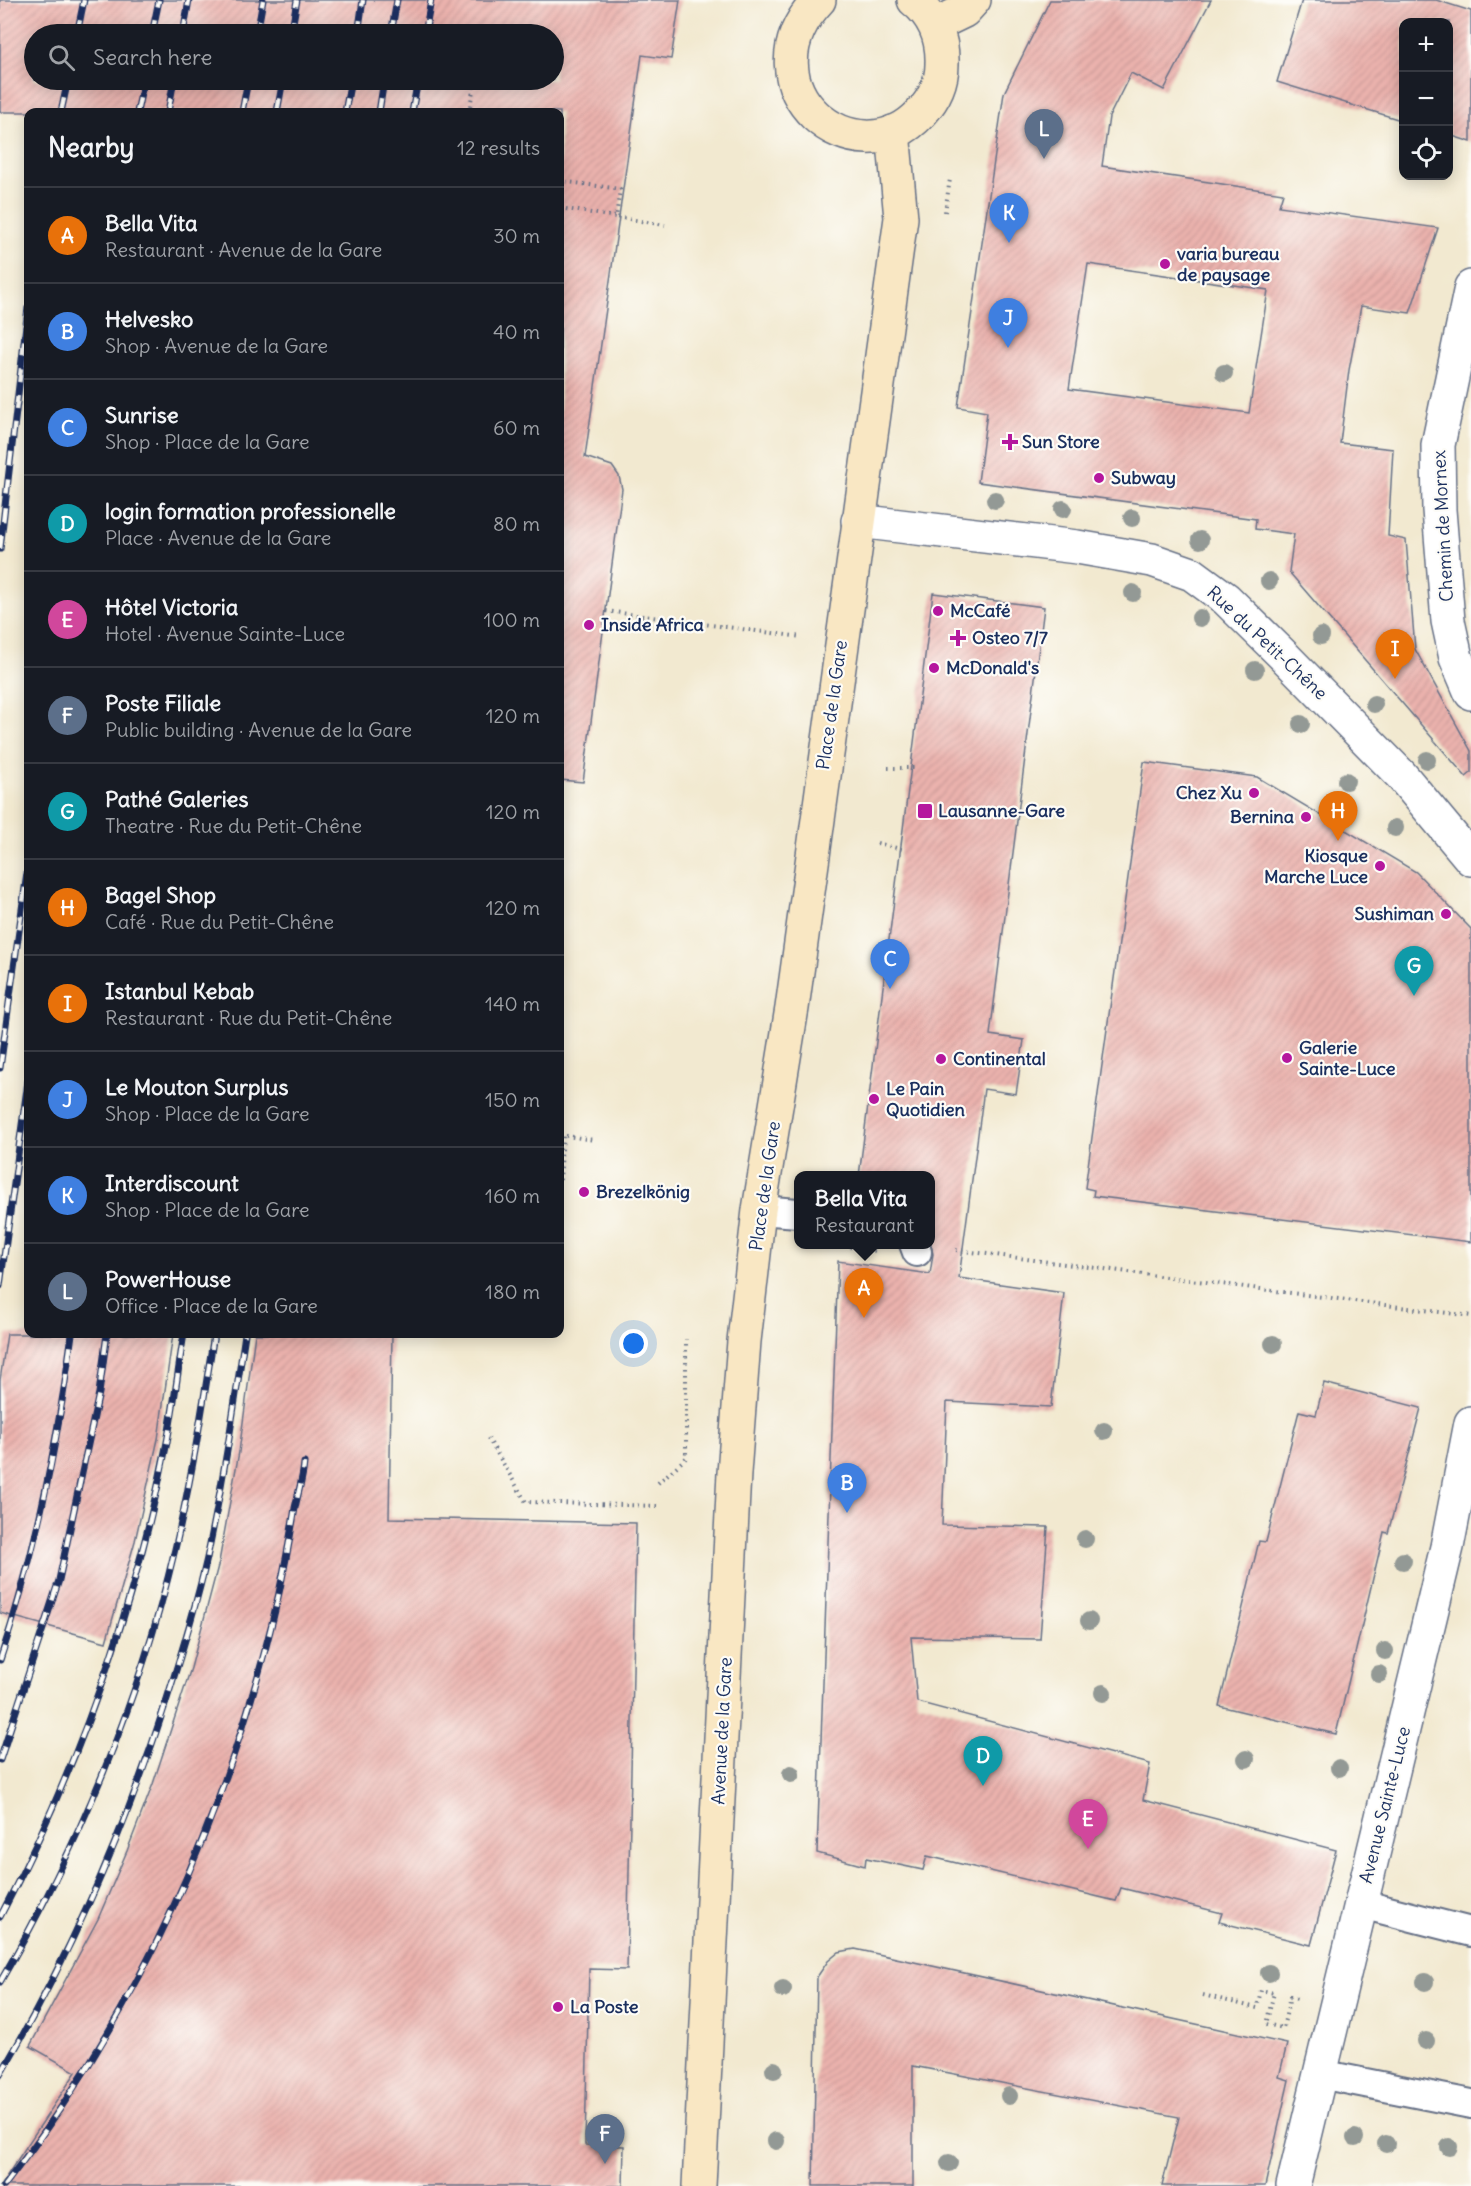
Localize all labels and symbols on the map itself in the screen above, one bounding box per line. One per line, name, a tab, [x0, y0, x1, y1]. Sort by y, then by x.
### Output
pin: L	[1024, 110, 1064, 159]
pin: K	[990, 194, 1028, 243]
place label: varia bureau de paysage	[1177, 242, 1280, 286]
marker: varia bureau de paysage	[1158, 257, 1172, 271]
pin: J	[988, 298, 1028, 348]
place label: Sun Store	[1022, 430, 1100, 453]
marker: Sun Store	[1003, 435, 1017, 449]
street label: Chemin de Mornex	[1427, 449, 1458, 602]
place label: Subway	[1111, 466, 1176, 489]
marker: Subway	[1092, 471, 1106, 485]
street label: Rue du Petit-Chêne	[1202, 581, 1332, 704]
place label: McCafé	[950, 599, 1011, 622]
marker: McCafé	[931, 604, 945, 618]
place label: Inside Africa	[601, 613, 704, 636]
marker: Inside Africa	[582, 618, 596, 632]
place label: Osteo 7/7	[972, 626, 1048, 649]
marker: Osteo 7/7	[949, 629, 967, 647]
pin: I	[1376, 630, 1414, 679]
street label: Place de la Gare	[811, 639, 852, 771]
place label: McDonald's	[946, 656, 1039, 679]
marker: McDonald's	[927, 661, 941, 675]
place label: Chez Xu	[1176, 781, 1242, 804]
marker: Chez Xu	[1247, 786, 1261, 800]
pin: H	[1318, 792, 1358, 841]
place label: Lausanne-Gare	[938, 799, 1065, 822]
marker: Lausanne-Gare	[916, 802, 934, 820]
place label: Bernina	[1230, 805, 1294, 828]
marker: Bernina	[1299, 810, 1313, 824]
place label: Kiosque Marche Luce	[1264, 844, 1368, 888]
marker: Kiosque Marche Luce	[1373, 859, 1387, 873]
place label: Sushiman	[1354, 902, 1435, 925]
marker: Sushiman	[1439, 907, 1453, 921]
pin: C	[870, 940, 910, 989]
pin: G	[1394, 946, 1434, 996]
place label: Galerie Sainte-Luce	[1299, 1036, 1396, 1080]
place label: Continental	[953, 1047, 1046, 1070]
marker: Galerie Sainte-Luce	[1280, 1051, 1294, 1065]
marker: Continental	[934, 1052, 948, 1066]
place label: Le Pain Quotidien	[886, 1077, 965, 1121]
marker: Le Pain Quotidien	[867, 1092, 881, 1106]
street label: Place de la Gare	[744, 1120, 785, 1252]
place label: Brezelkönig	[596, 1180, 690, 1203]
marker: Brezelkönig	[577, 1185, 591, 1199]
pin: A	[844, 1268, 884, 1318]
your location	[619, 1329, 648, 1358]
pin: B	[828, 1464, 866, 1513]
street label: Avenue de la Gare	[706, 1657, 737, 1805]
street label: Avenue Sainte-Luce	[1354, 1724, 1415, 1886]
pin: D	[964, 1736, 1002, 1786]
pin: E	[1068, 1800, 1108, 1849]
place label: La Poste	[570, 1995, 639, 2018]
marker: La Poste	[551, 2000, 565, 2014]
pin: F	[586, 2114, 624, 2164]

